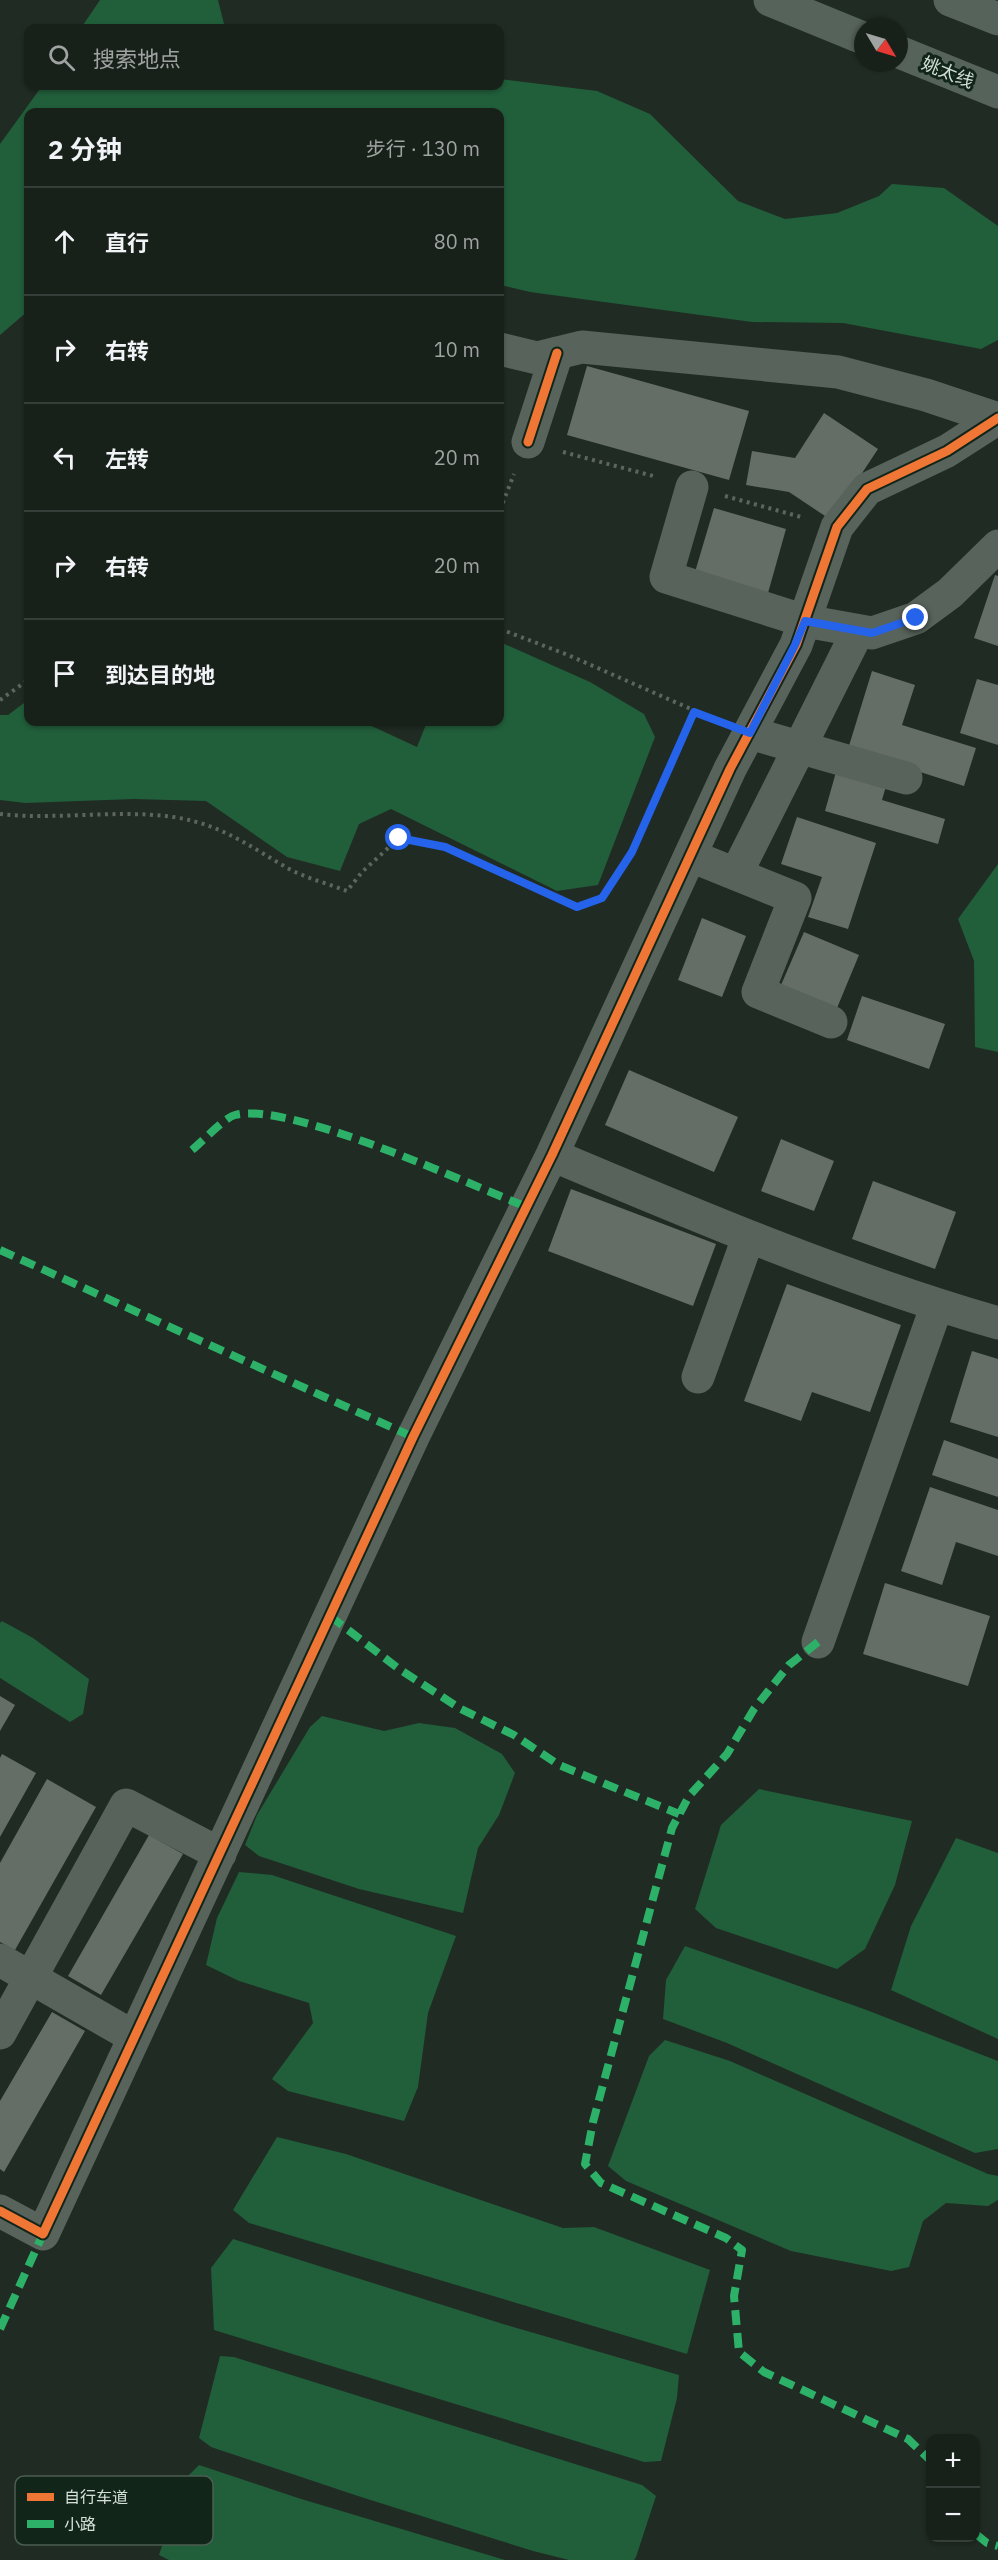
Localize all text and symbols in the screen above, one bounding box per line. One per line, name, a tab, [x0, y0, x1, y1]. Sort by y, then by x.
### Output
north arrow	[854, 18, 908, 72]
search box	[24, 24, 504, 90]
icon: search	[45, 41, 78, 74]
text: 搜索地点	[93, 44, 181, 73]
street label: 姚太线	[919, 51, 977, 93]
text: 2 分钟	[48, 132, 122, 166]
text: 步行 · 130 m	[366, 135, 480, 162]
icon: ahead	[48, 225, 81, 258]
text: 直行	[105, 228, 149, 257]
text: 80 m	[434, 228, 480, 255]
icon: right	[48, 333, 81, 366]
text: 右转	[105, 336, 149, 365]
text: 10 m	[434, 336, 480, 363]
icon: left	[48, 441, 81, 474]
text: 左转	[105, 444, 149, 473]
text: 20 m	[434, 444, 480, 471]
icon: right	[48, 549, 81, 582]
text: 右转	[105, 552, 149, 581]
text: 20 m	[434, 552, 480, 579]
route end	[902, 604, 928, 630]
icon: arrive	[48, 657, 81, 690]
text: 到达目的地	[105, 660, 215, 689]
route start	[385, 824, 411, 850]
map controls	[926, 2434, 980, 2542]
button: +	[926, 2434, 980, 2488]
legend	[15, 2476, 213, 2545]
text: 自行车道	[64, 2487, 128, 2507]
button: −	[926, 2488, 980, 2542]
text: 小路	[64, 2514, 96, 2534]

